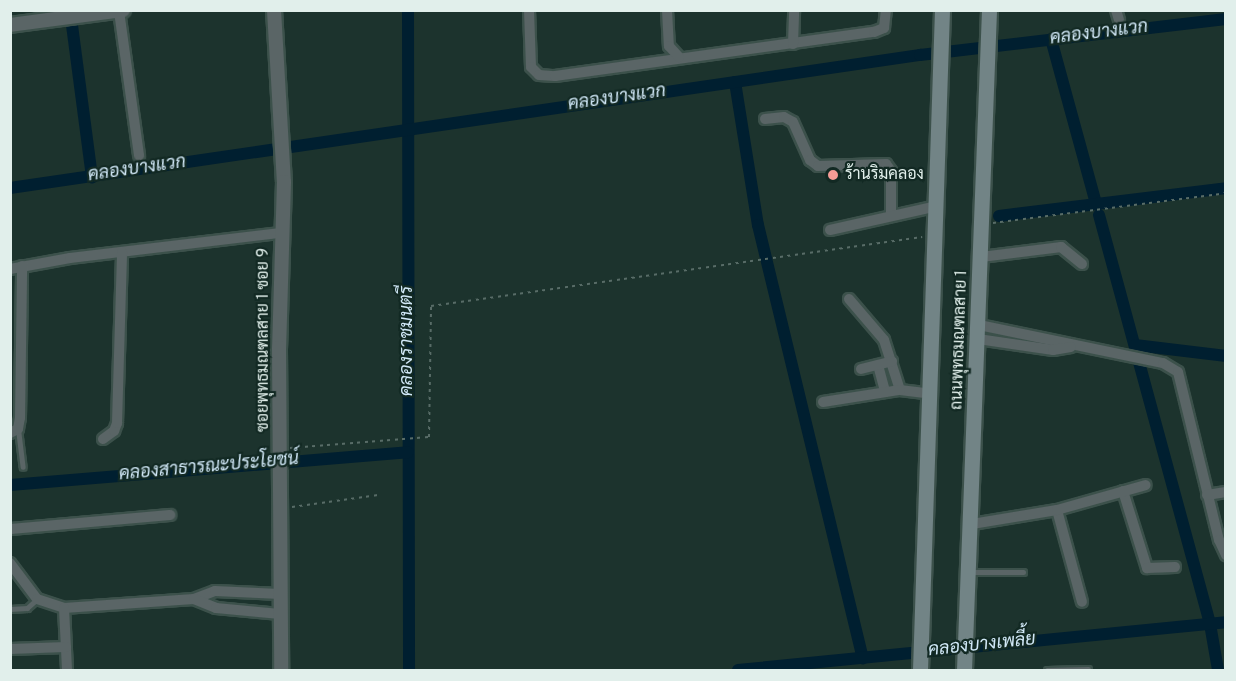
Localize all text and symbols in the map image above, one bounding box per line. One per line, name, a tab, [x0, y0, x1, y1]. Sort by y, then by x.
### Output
water label: คลองบางแวก	[1049, 17, 1149, 51]
water label: คลองบางแวก	[567, 81, 667, 117]
water label: คลองบางแวก	[87, 152, 187, 188]
place label: ร้านริมคลอง	[845, 165, 924, 185]
marker: ร้านริมคลอง	[826, 168, 840, 182]
street label: ซอยพุทธมณฑลสาย 1 ซอย 9	[254, 248, 274, 432]
street label: ถนนพุทธมณฑลสาย 1	[948, 270, 972, 410]
water label: คลองราชมนตรี	[397, 286, 419, 396]
water label: คลองสาธารณะประโยชน์	[118, 449, 300, 487]
water label: คลองบางเพลี้ย	[927, 630, 1037, 662]

